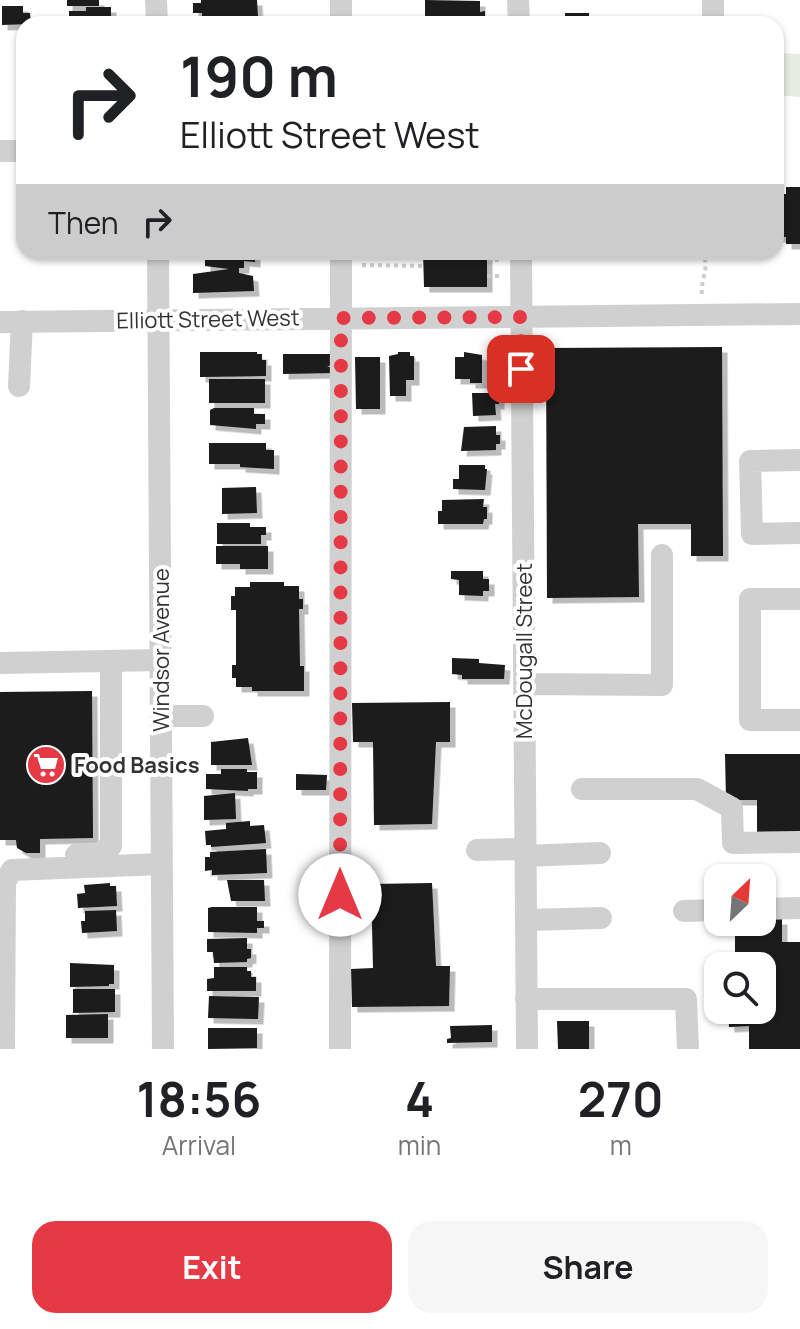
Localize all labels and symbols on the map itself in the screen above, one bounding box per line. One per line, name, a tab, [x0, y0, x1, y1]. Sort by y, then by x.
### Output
street label: Elliott Street West	[116, 302, 300, 336]
pin	[487, 335, 555, 403]
street label: McDougall Street	[509, 563, 539, 739]
street label: Windsor Avenue	[146, 568, 176, 732]
supermarket icon: Food Basics	[25, 744, 67, 786]
place label: Food Basics	[74, 750, 200, 780]
position arrow	[298, 853, 382, 937]
north arrow	[704, 864, 776, 936]

